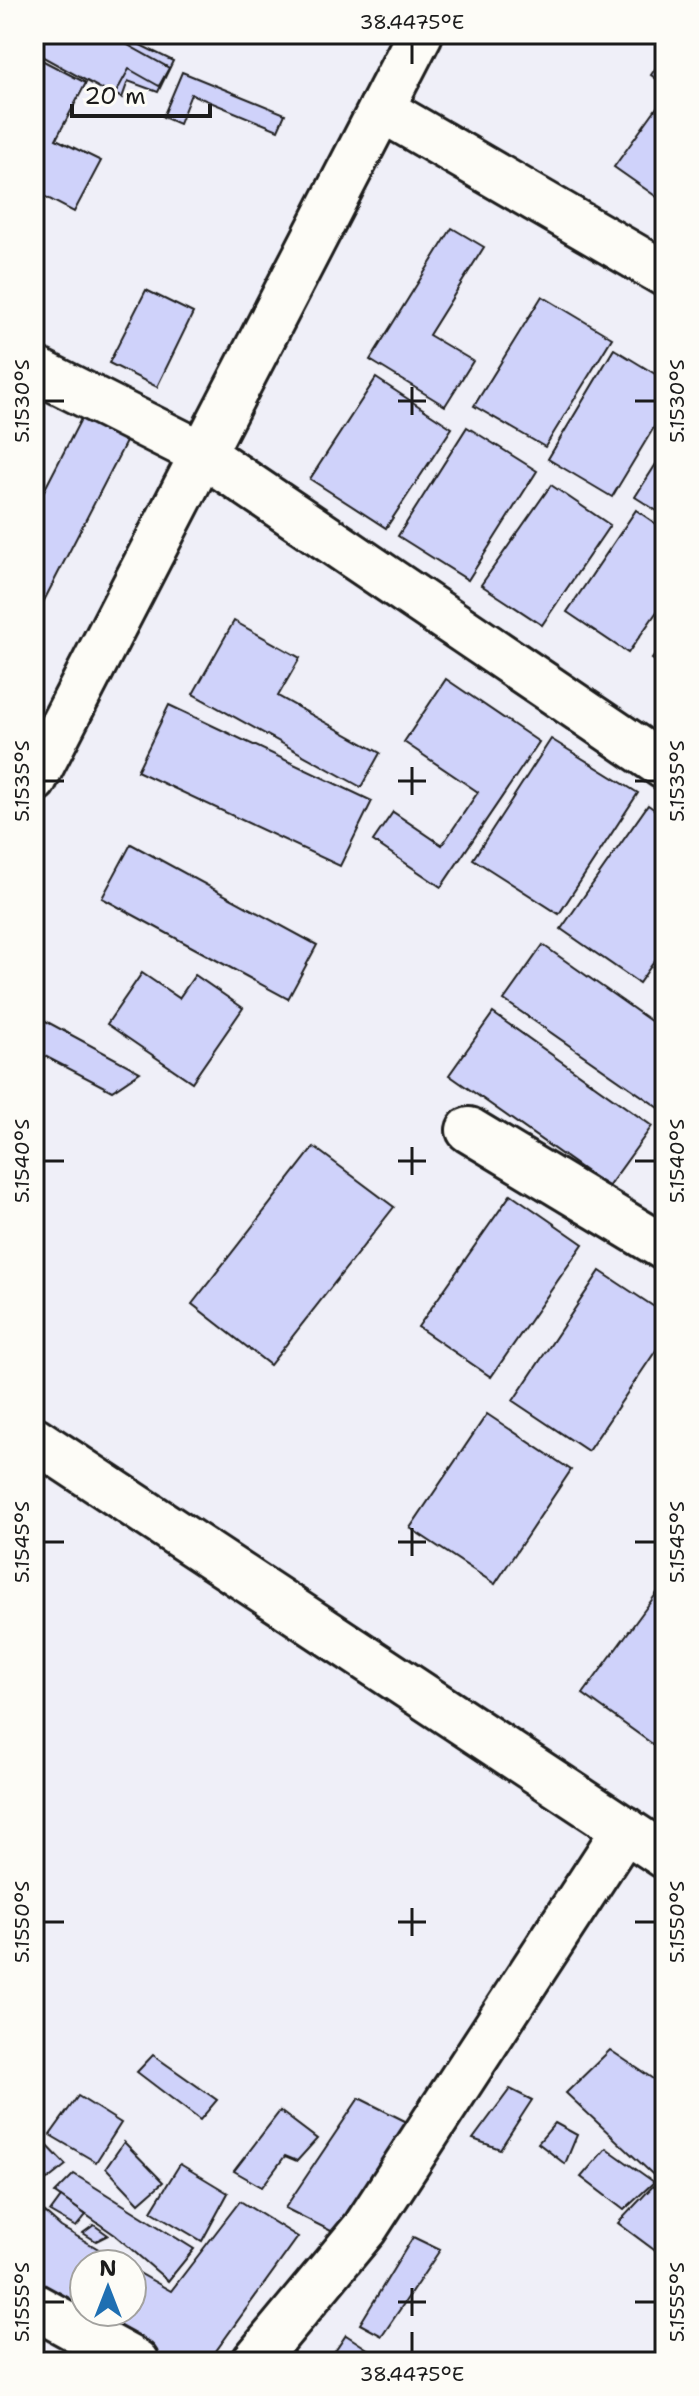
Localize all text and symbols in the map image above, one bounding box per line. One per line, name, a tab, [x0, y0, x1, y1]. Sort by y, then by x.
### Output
text: 38.4475°E	[360, 9, 464, 35]
scale bar	[72, 68, 210, 118]
text: 20 m	[84, 80, 146, 112]
text: 5.1530°S	[9, 359, 35, 443]
text: 5.1530°S	[664, 359, 690, 443]
text: 5.1535°S	[9, 740, 35, 822]
text: 5.1535°S	[664, 740, 690, 822]
text: 5.1540°S	[9, 1119, 35, 1203]
text: 5.1540°S	[664, 1119, 690, 1203]
text: 5.1545°S	[9, 1501, 35, 1583]
text: 5.1545°S	[664, 1501, 690, 1583]
text: 5.1550°S	[9, 1881, 35, 1963]
text: 5.1550°S	[664, 1881, 690, 1963]
north arrow	[68, 2248, 148, 2328]
text: N	[99, 2254, 117, 2283]
text: 5.1555°S	[9, 2262, 35, 2342]
text: 5.1555°S	[664, 2262, 690, 2342]
text: 38.4475°E	[360, 2361, 464, 2387]

